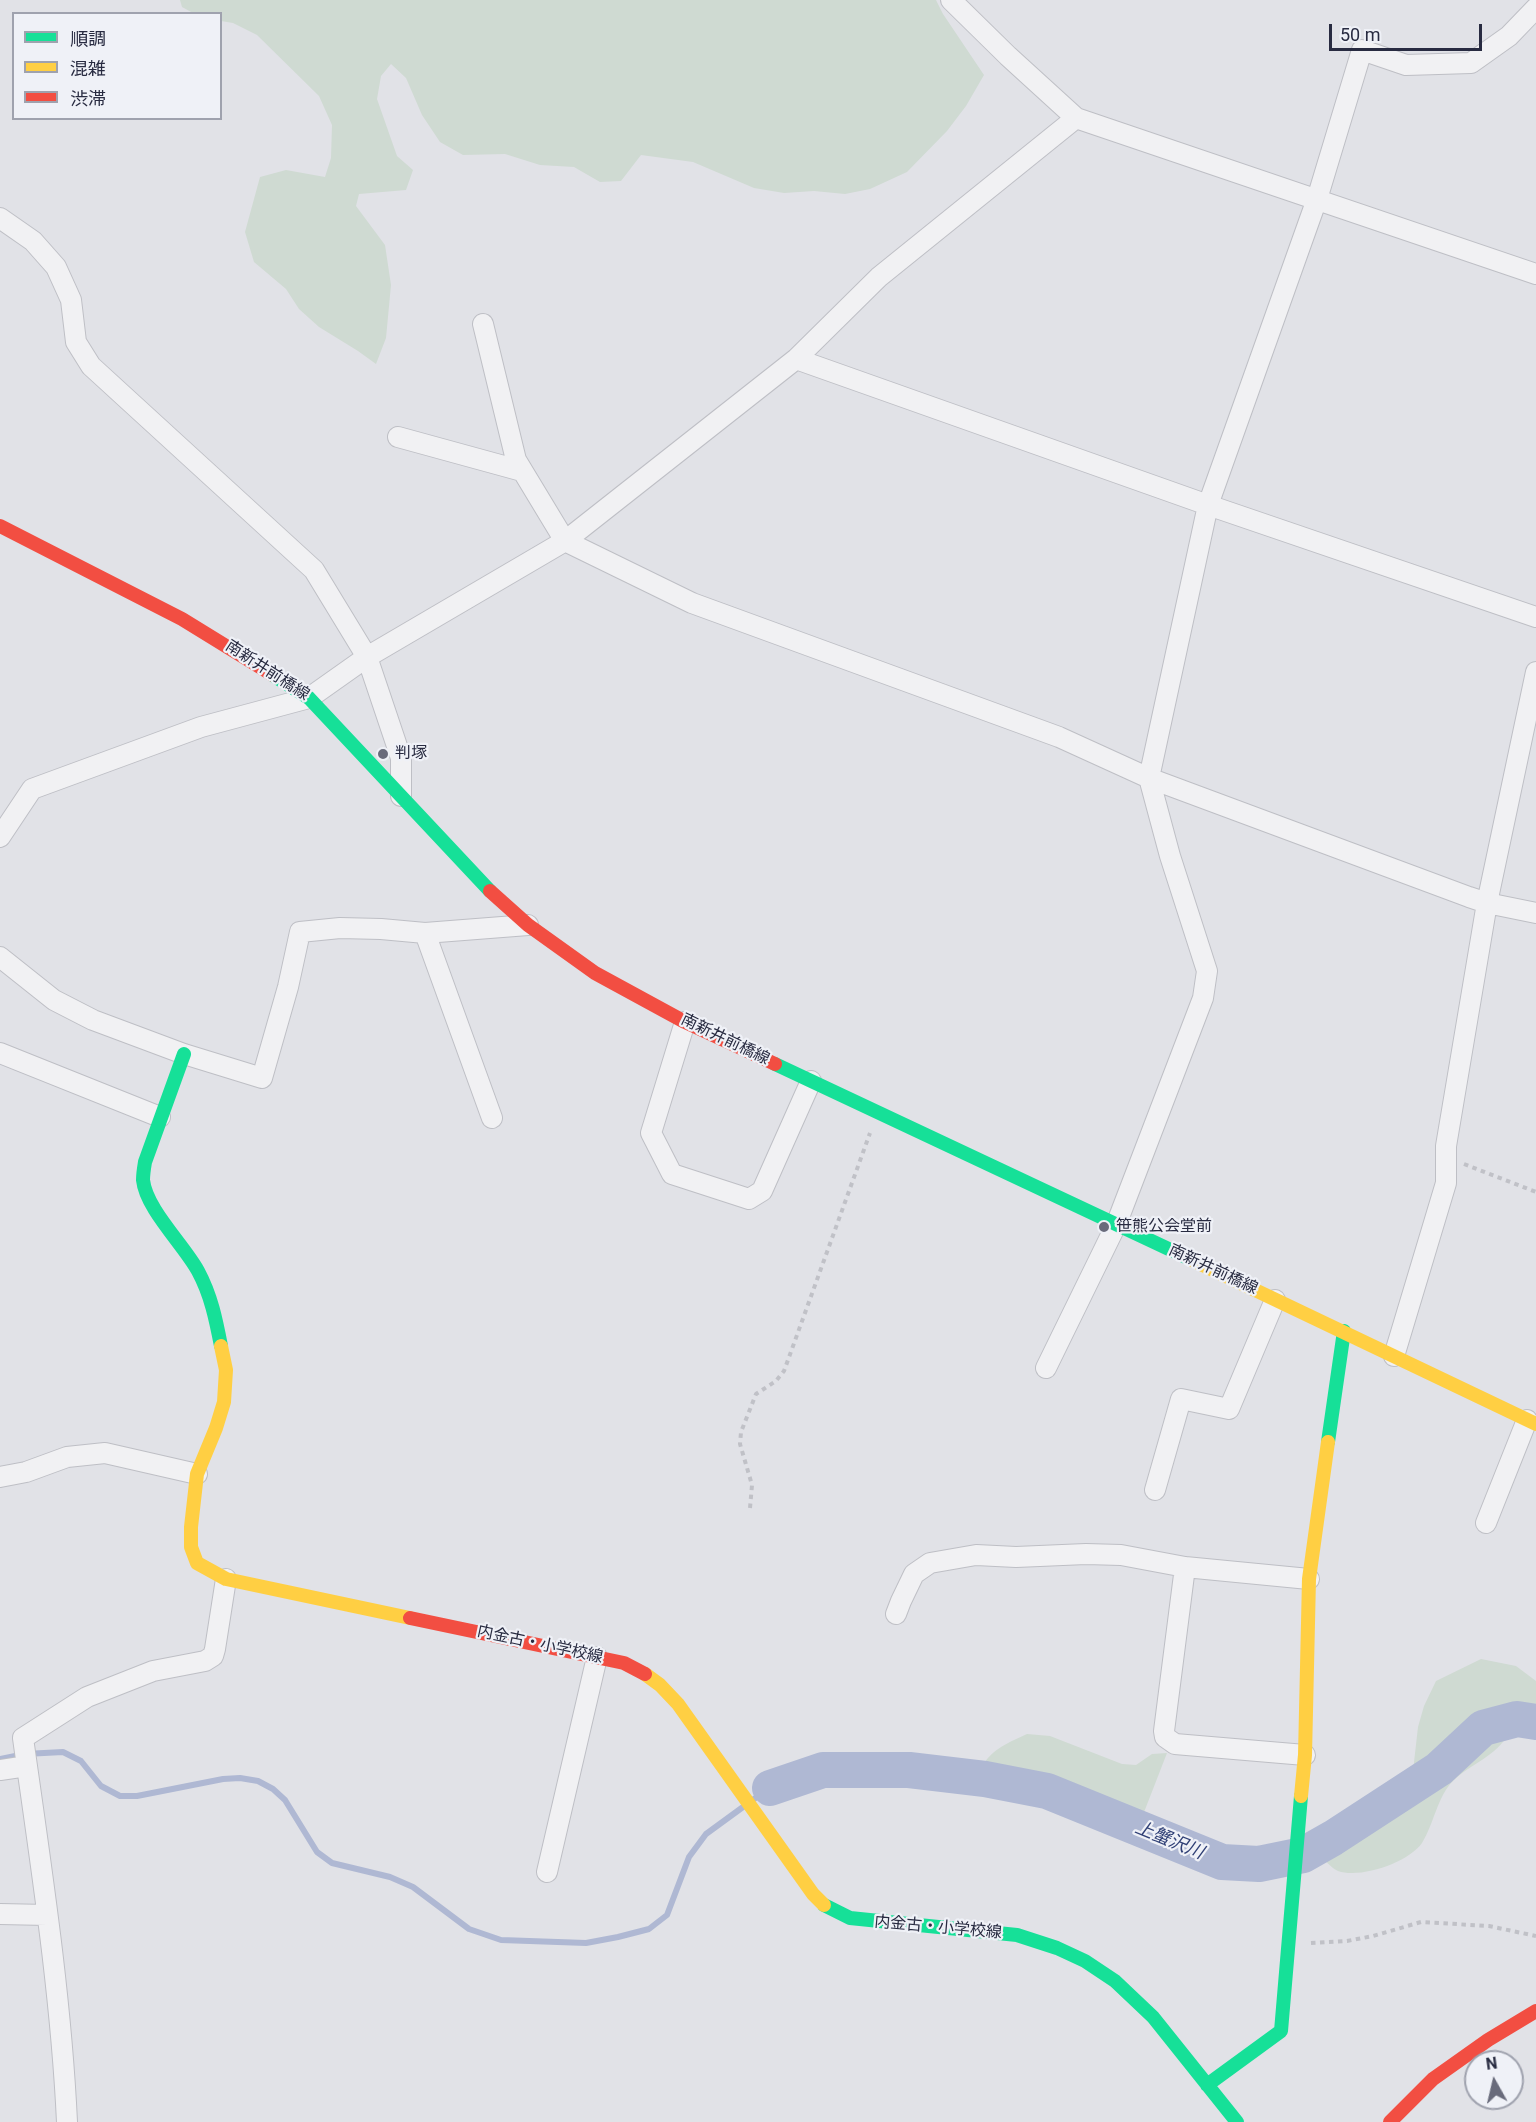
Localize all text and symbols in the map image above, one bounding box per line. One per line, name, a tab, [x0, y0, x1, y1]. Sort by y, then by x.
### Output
legend	[12, 12, 222, 120]
scale bar	[1332, 12, 1485, 50]
text: 50 m	[1340, 24, 1380, 45]
text: 順調	[70, 28, 106, 49]
text: 混雑	[70, 58, 106, 79]
text: 渋滞	[70, 88, 106, 109]
street label: 南新井前橋線	[222, 637, 312, 705]
place label: 判塚	[395, 744, 427, 764]
marker: 判塚	[376, 747, 390, 761]
street label: 南新井前橋線	[678, 1010, 772, 1070]
place label: 笹熊公会堂前	[1116, 1217, 1212, 1237]
marker: 笹熊公会堂前	[1097, 1220, 1111, 1234]
street label: 南新井前橋線	[1165, 1241, 1261, 1299]
street label: 内金古・小学校線	[475, 1622, 605, 1668]
water label: 上蟹沢川	[1132, 1818, 1206, 1864]
street label: 内金古・小学校線	[873, 1913, 1003, 1943]
north arrow	[1464, 2050, 1524, 2110]
text: N	[1485, 2053, 1499, 2074]

